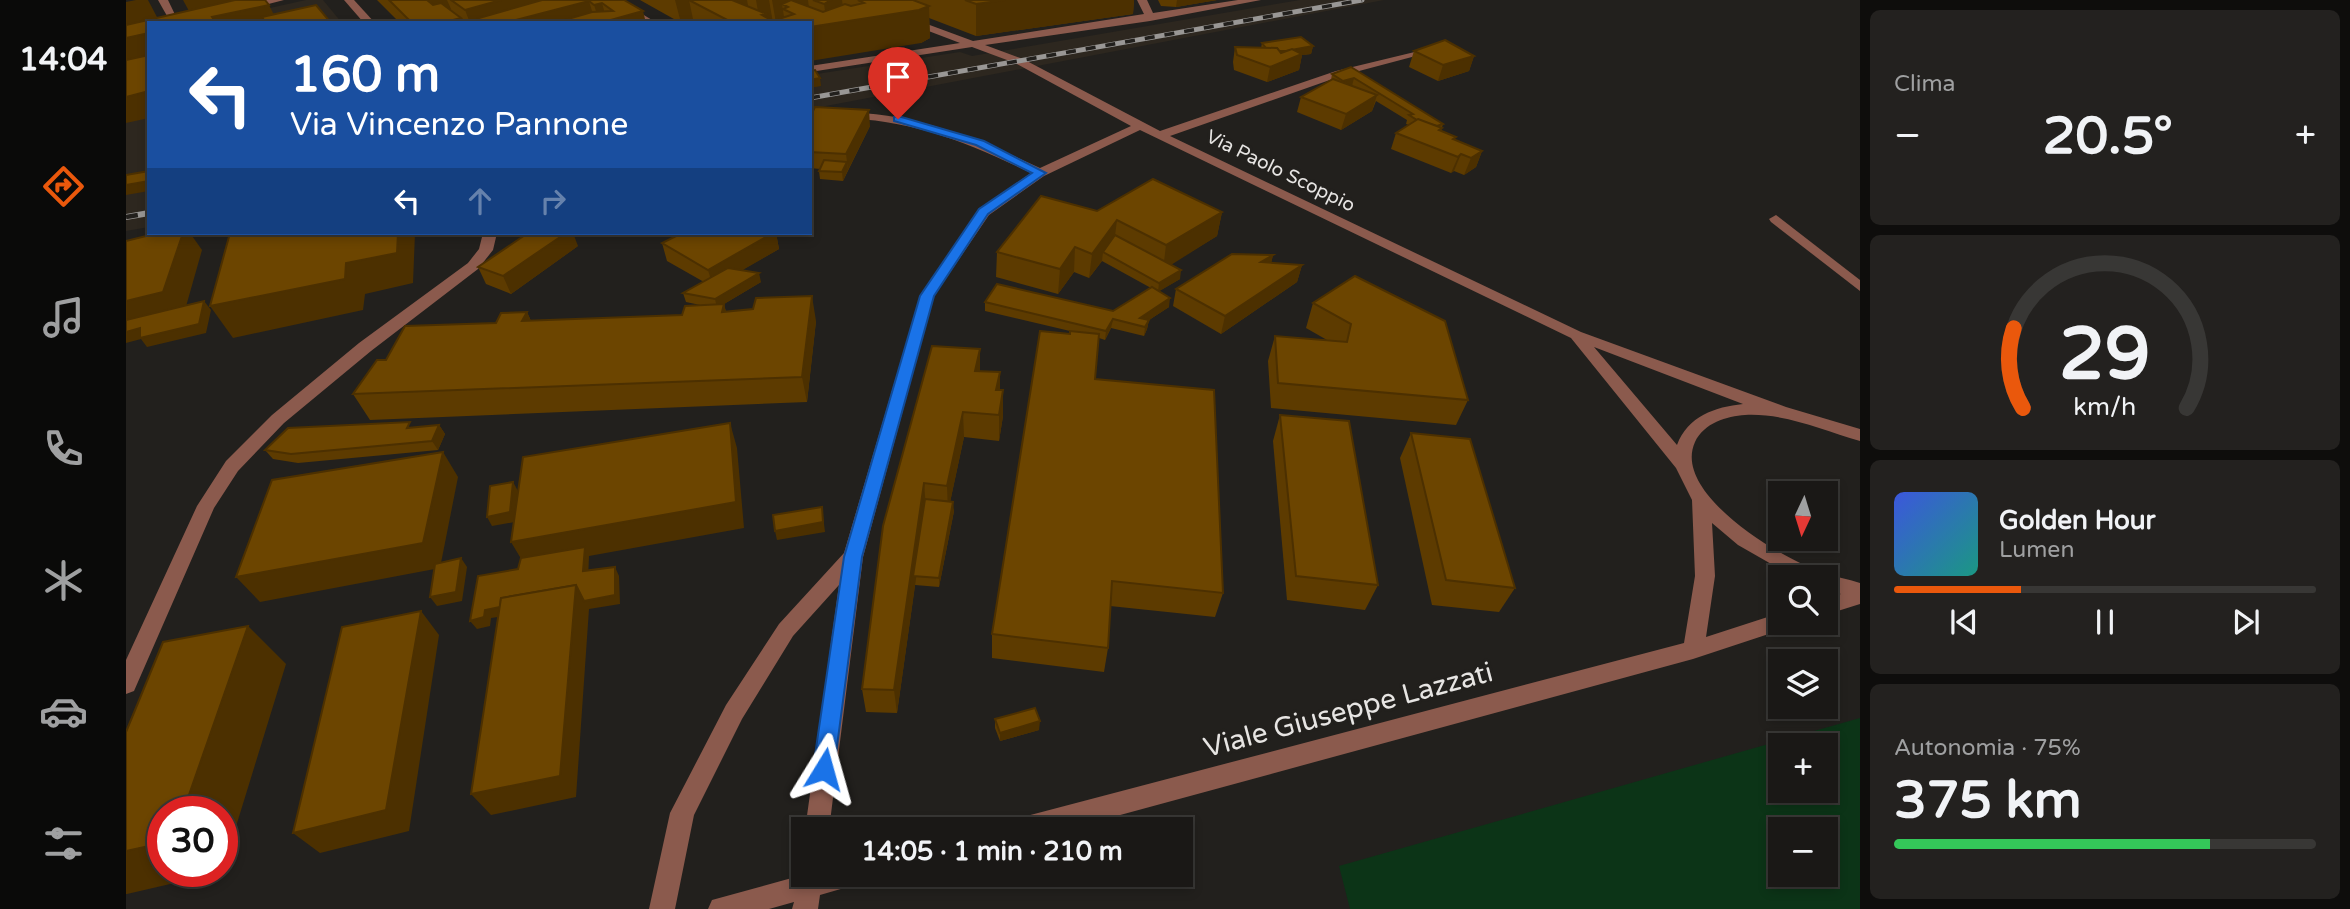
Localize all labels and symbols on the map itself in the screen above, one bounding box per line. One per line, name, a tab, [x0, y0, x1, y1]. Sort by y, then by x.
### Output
pin	[868, 47, 928, 119]
street label: Via Paolo Scoppio	[1203, 125, 1358, 216]
north arrow	[1768, 481, 1838, 551]
street label: Viale Giuseppe Lazzati	[1200, 655, 1496, 765]
position arrow	[787, 732, 861, 806]
speed limit sign: 30	[147, 796, 238, 887]

